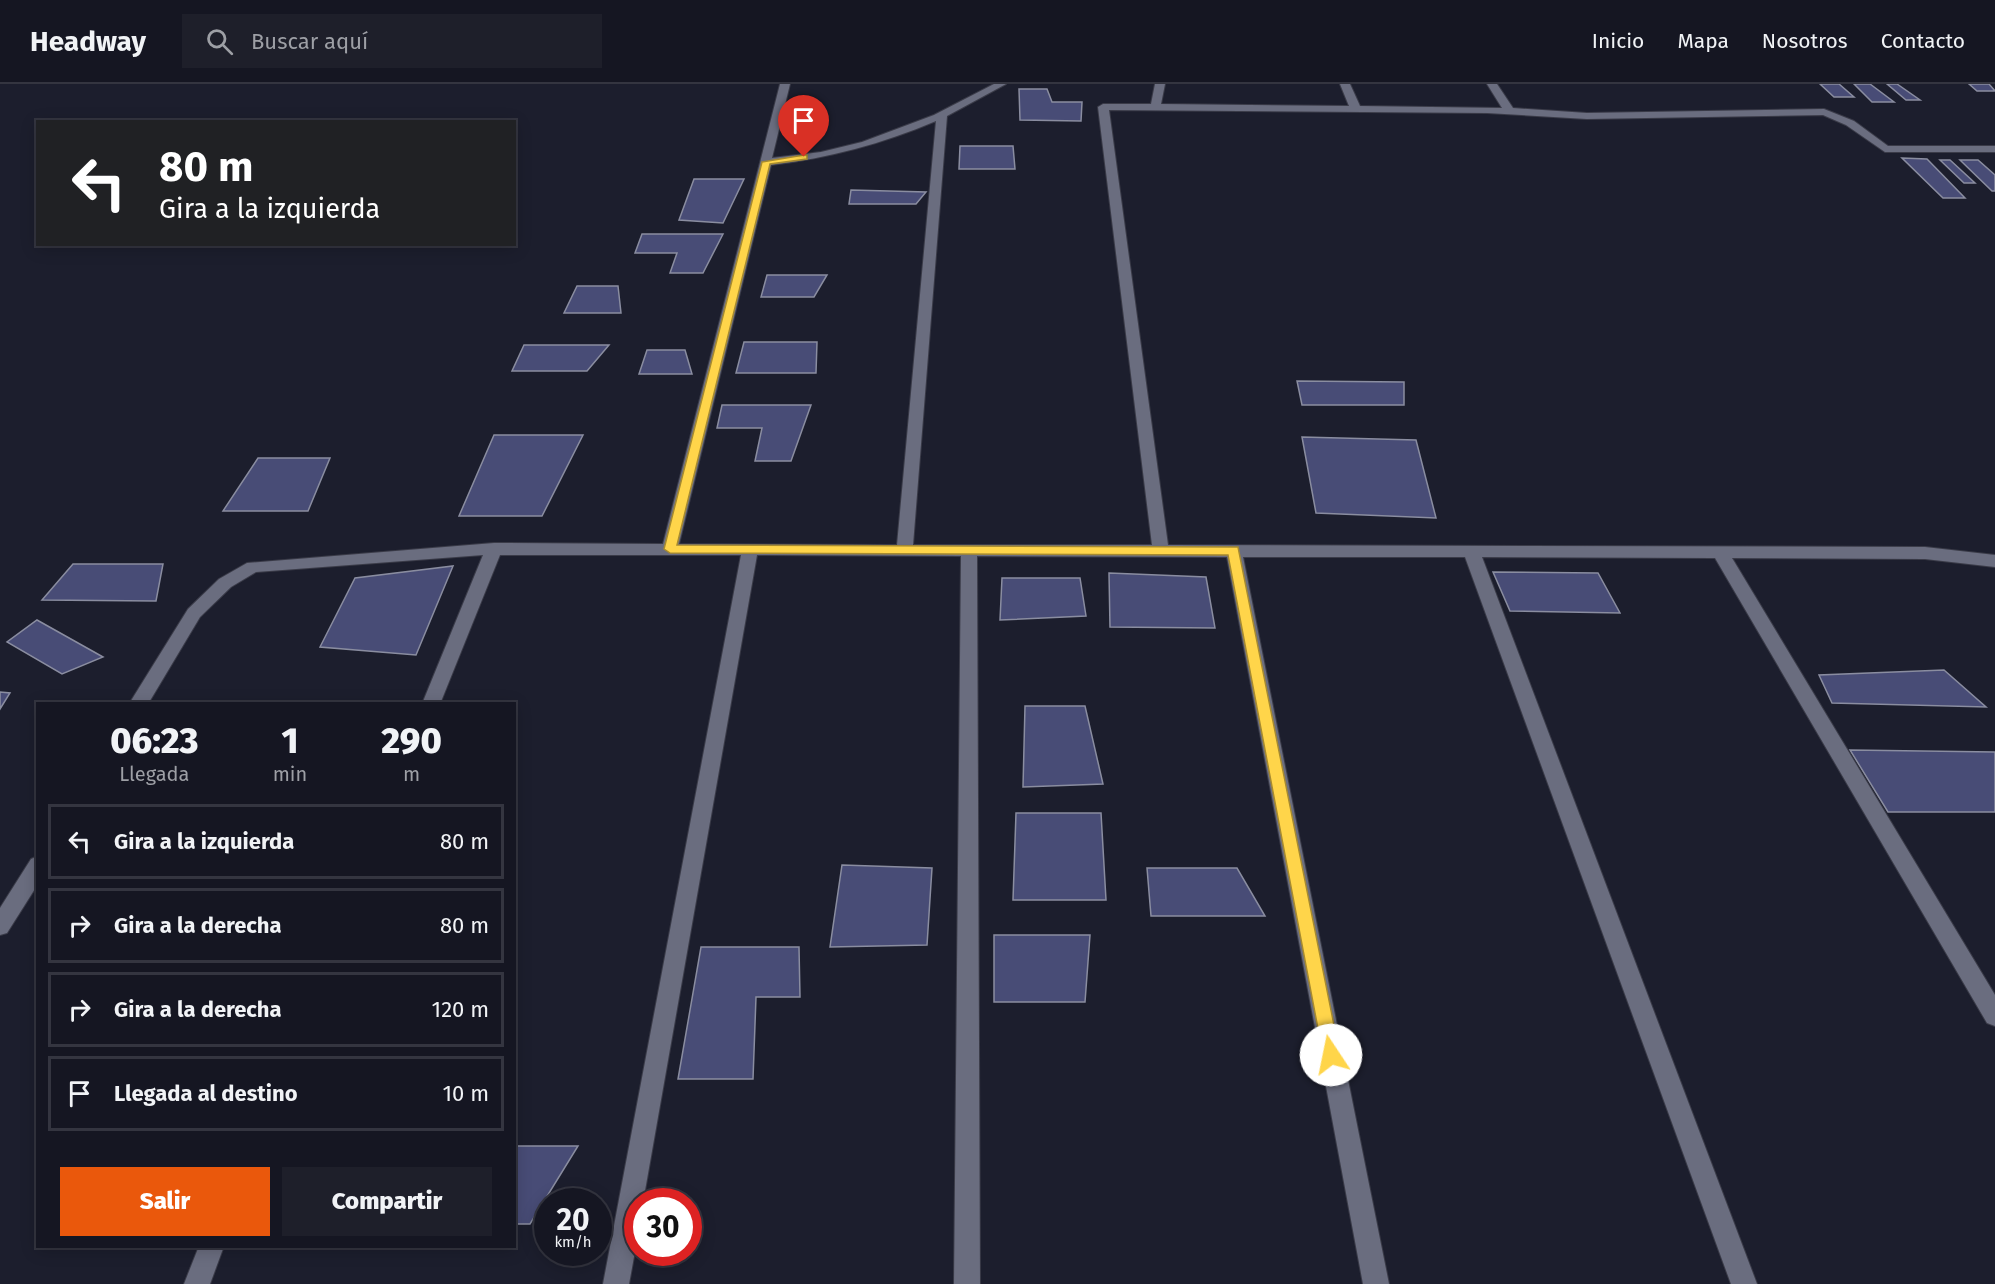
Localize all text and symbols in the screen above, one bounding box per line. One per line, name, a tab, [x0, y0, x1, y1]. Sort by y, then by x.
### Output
search box	[182, 14, 602, 68]
text: Headway	[30, 25, 146, 58]
icon: search	[203, 25, 236, 58]
text: Buscar aquí	[251, 28, 368, 55]
text: Inicio	[1592, 28, 1644, 54]
text: Mapa	[1677, 28, 1729, 54]
text: Nosotros	[1762, 28, 1848, 54]
text: Contacto	[1881, 28, 1965, 54]
pin	[778, 95, 829, 157]
icon: arrive	[787, 104, 820, 137]
text: 80 m	[159, 142, 253, 192]
icon: left	[60, 144, 138, 222]
text: Gira a la izquierda	[159, 193, 380, 225]
text: 06:23	[110, 719, 198, 763]
text: 1	[281, 719, 298, 763]
text: 290	[381, 719, 442, 763]
text: Llegada	[119, 762, 189, 786]
text: min	[273, 762, 307, 786]
text: m	[403, 762, 420, 786]
icon: left	[63, 825, 96, 858]
text: Gira a la izquierda	[114, 828, 294, 855]
text: 80 m	[440, 828, 489, 855]
icon: right	[63, 909, 96, 942]
text: Gira a la derecha	[114, 912, 282, 939]
text: 80 m	[440, 912, 489, 939]
icon: right	[63, 993, 96, 1026]
text: Gira a la derecha	[114, 996, 282, 1023]
text: 120 m	[432, 996, 489, 1023]
position arrow	[1299, 1023, 1363, 1087]
icon: arrive	[63, 1077, 96, 1110]
text: Llegada al destino	[114, 1080, 298, 1107]
text: 10 m	[443, 1080, 489, 1107]
button: Salir	[60, 1167, 270, 1236]
button: Compartir	[282, 1167, 492, 1236]
speed limit sign: 30	[624, 1188, 702, 1266]
text: 20	[556, 1202, 590, 1238]
text: km/h	[554, 1233, 592, 1251]

